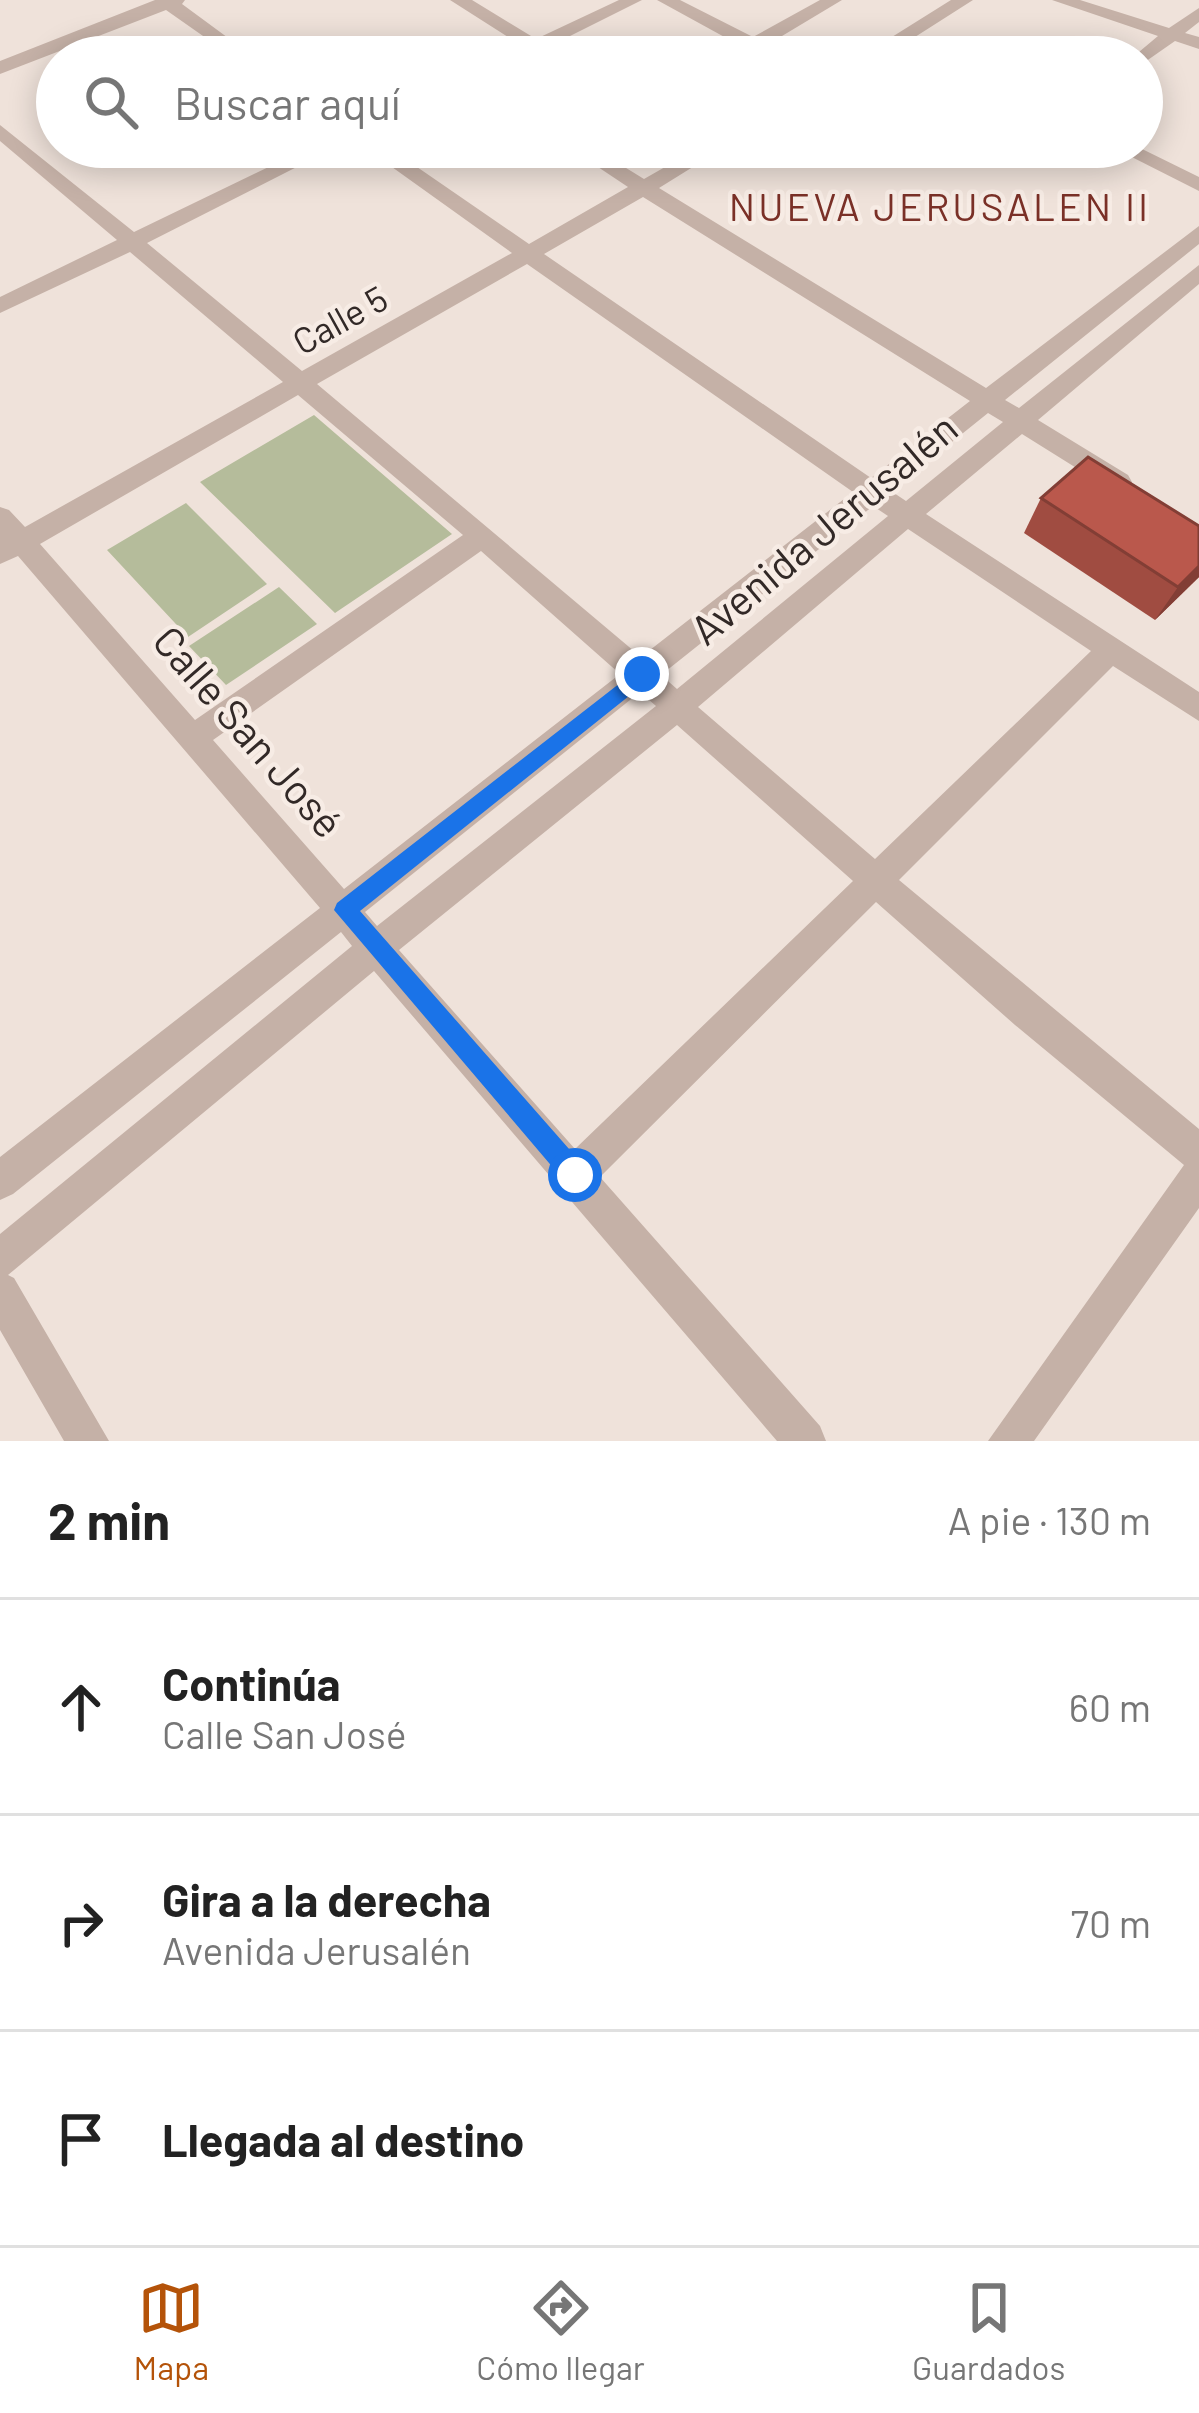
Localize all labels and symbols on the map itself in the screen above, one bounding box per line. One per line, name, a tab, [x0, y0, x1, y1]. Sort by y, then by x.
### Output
district label: NUEVA JERUSALEN II	[729, 182, 1151, 229]
street label: Calle 5	[284, 275, 394, 362]
street label: Avenida Jerusalén	[679, 401, 966, 654]
street label: Calle San José	[144, 615, 355, 846]
route end	[615, 647, 669, 701]
route start	[548, 1148, 602, 1202]

